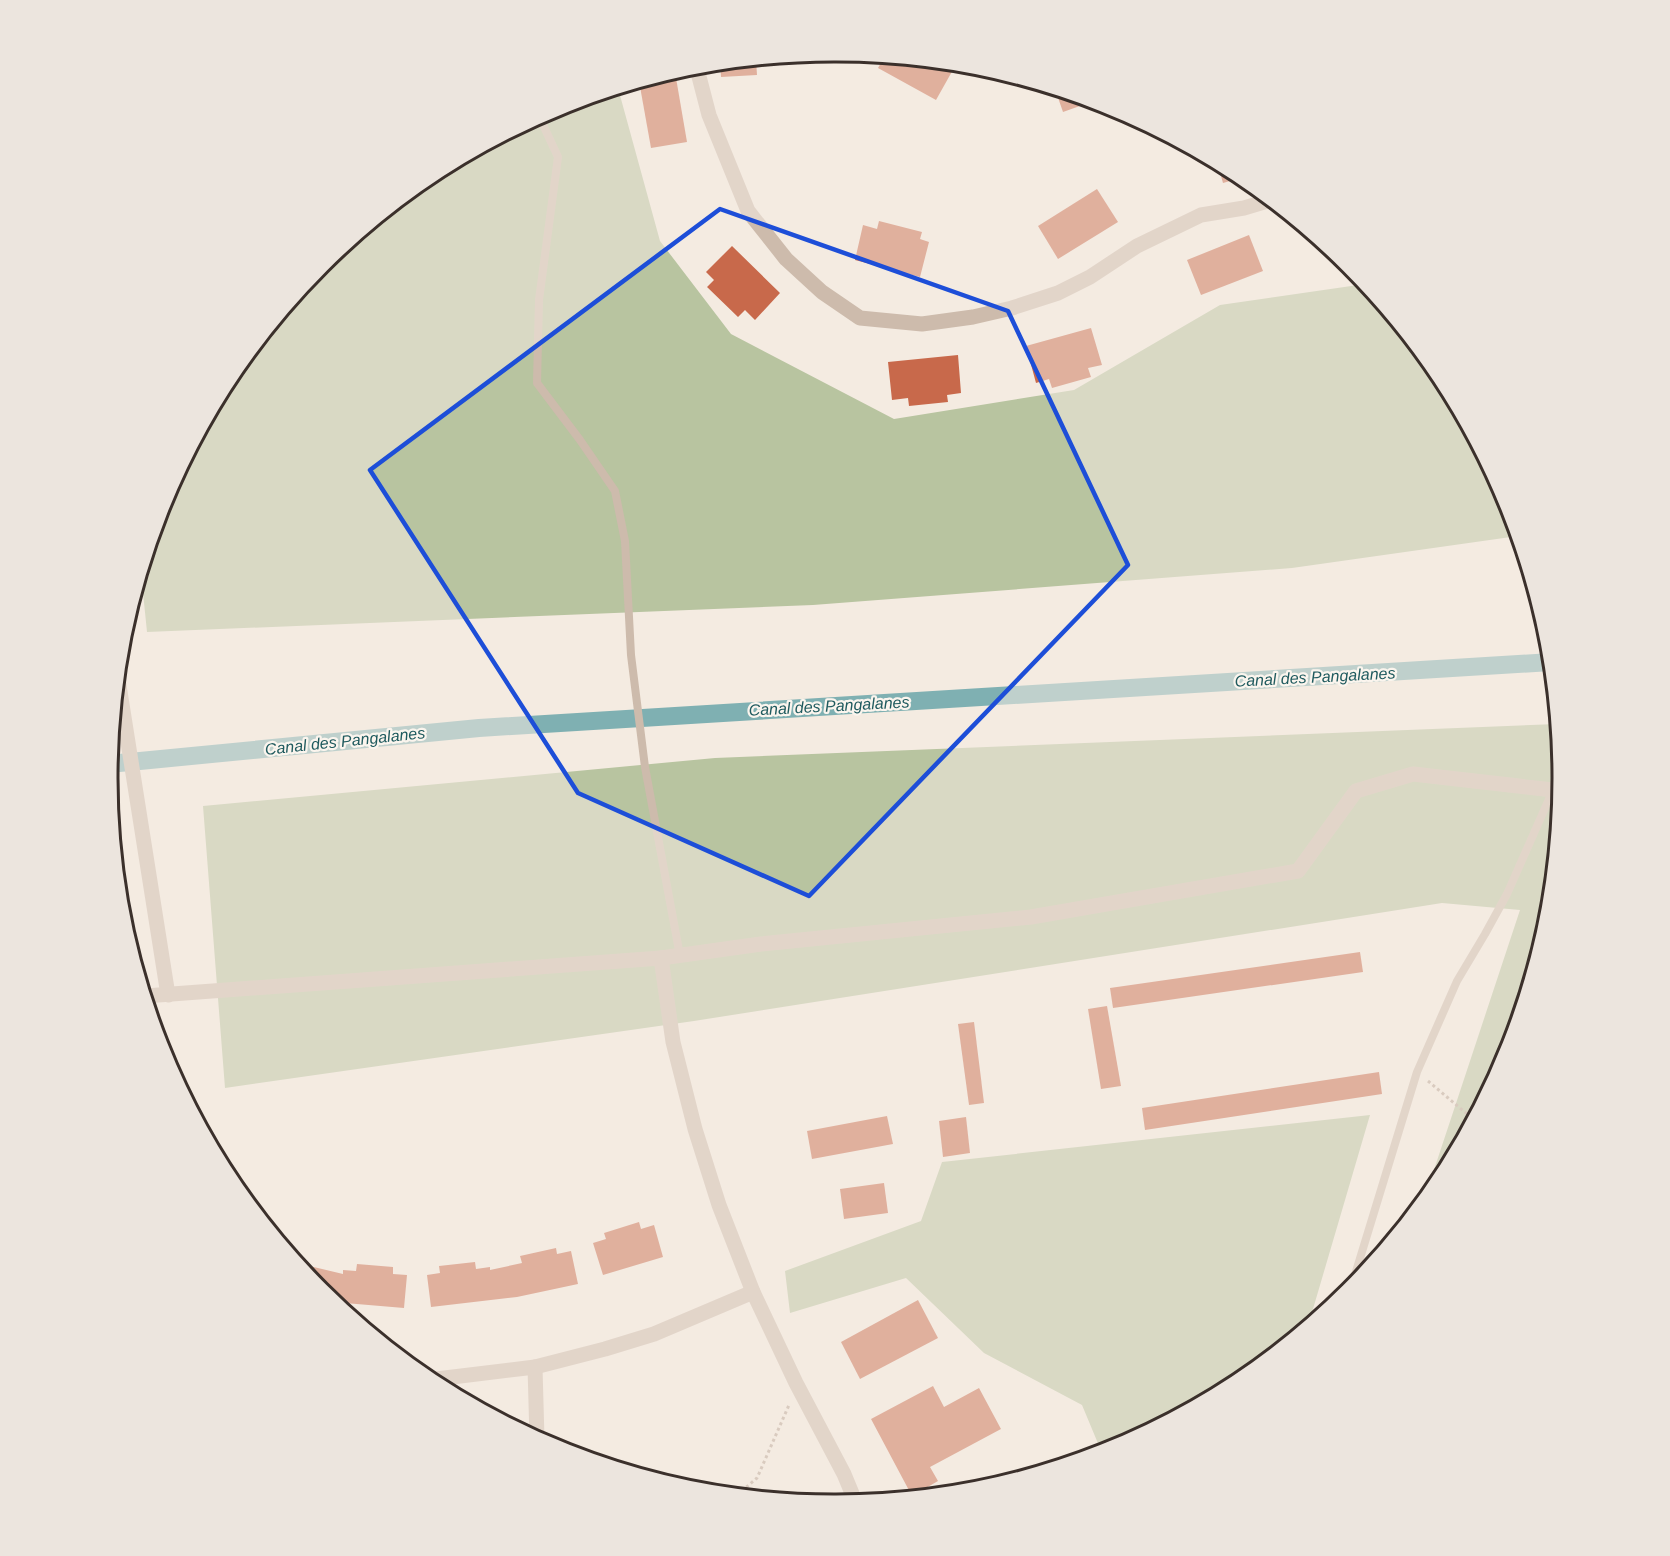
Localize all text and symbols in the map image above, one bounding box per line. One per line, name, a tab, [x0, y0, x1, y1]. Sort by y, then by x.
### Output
water label: Canal des Pangalanes	[1234, 664, 1396, 690]
water label: Canal des Pangalanes	[748, 693, 910, 719]
water label: Canal des Pangalanes	[264, 724, 426, 758]

